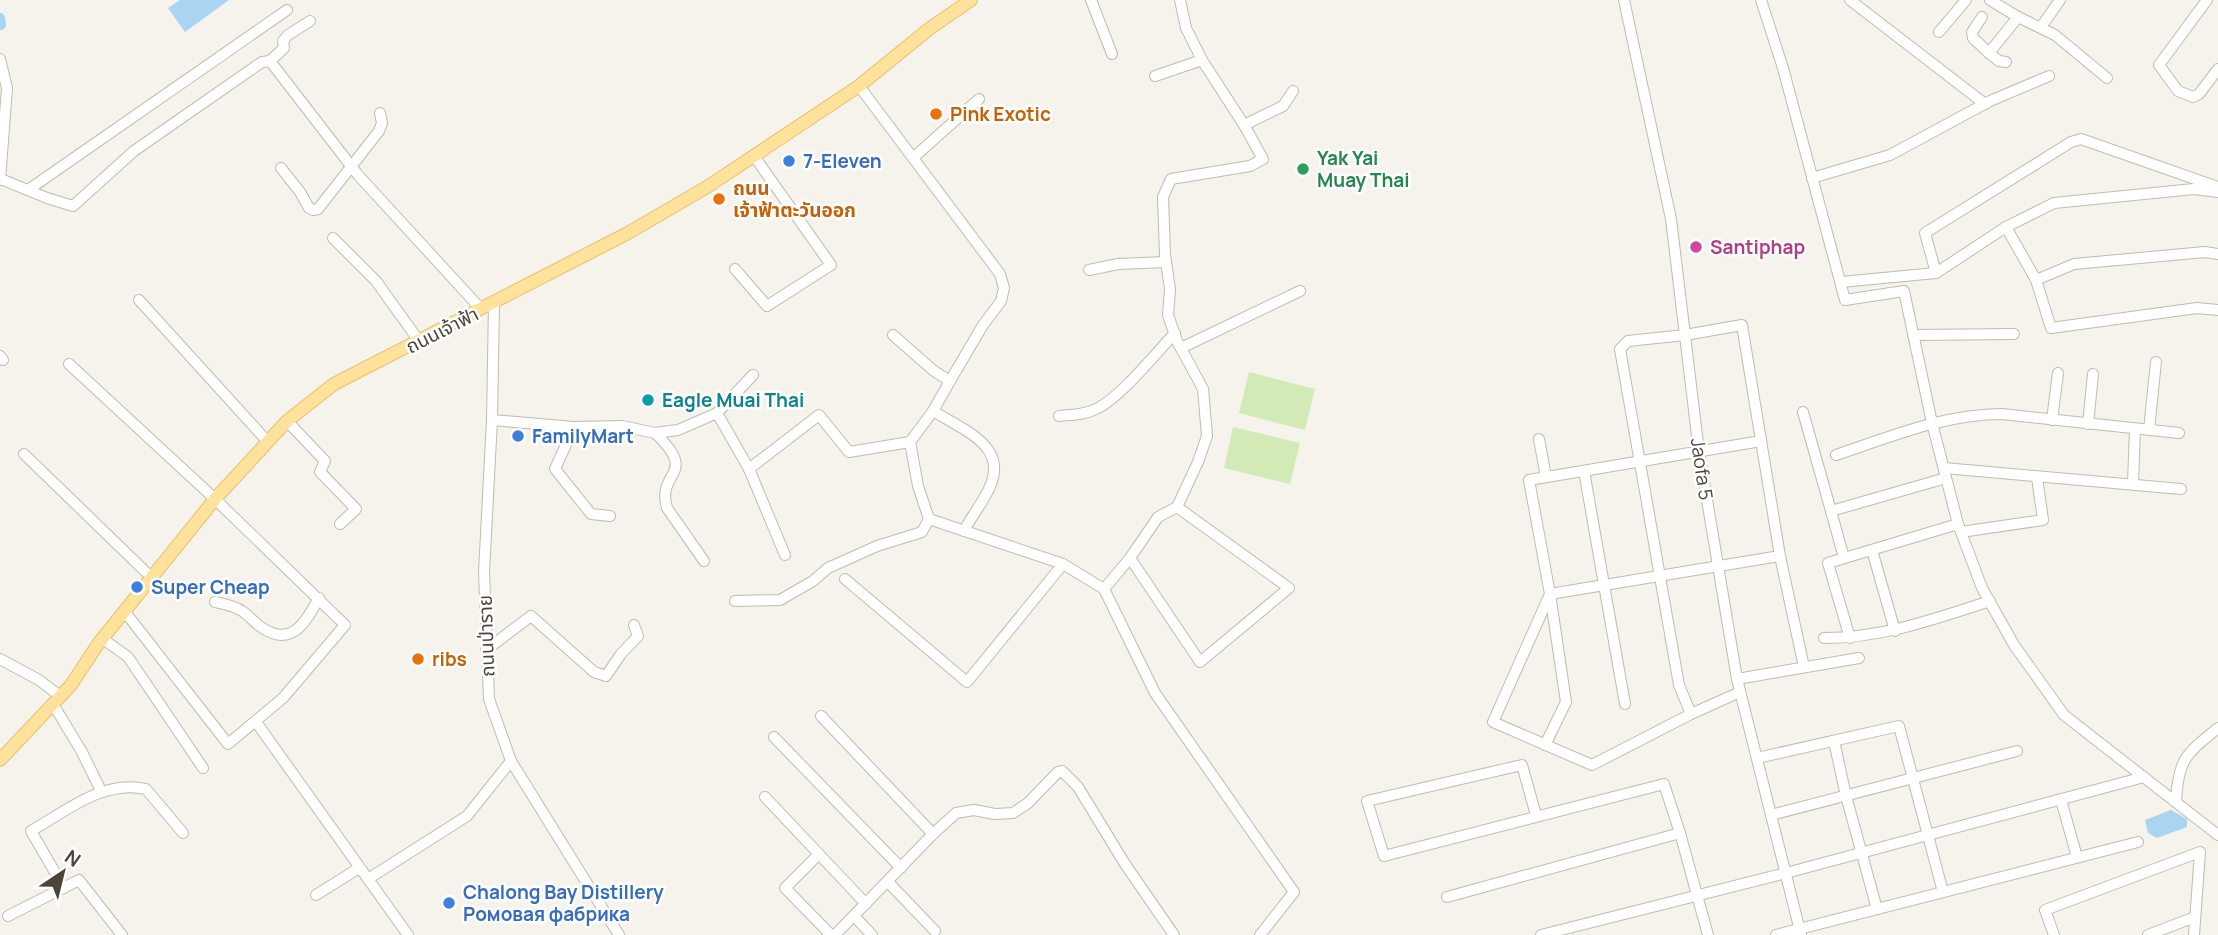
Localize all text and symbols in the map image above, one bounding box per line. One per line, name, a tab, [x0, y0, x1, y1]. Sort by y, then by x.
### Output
place label: Pink Exotic	[950, 101, 1051, 127]
marker: Pink Exotic	[928, 106, 944, 122]
place label: Yak Yai Muay Thai	[1317, 145, 1410, 193]
place label: 7-Eleven	[803, 148, 882, 174]
marker: 7-Eleven	[781, 153, 797, 169]
marker: Yak Yai Muay Thai	[1295, 161, 1311, 177]
place label: ถนน เจ้าฟ้าตะวันออก	[733, 175, 856, 223]
marker: ถนน เจ้าฟ้าตะวันออก	[711, 191, 727, 207]
place label: Santiphap	[1710, 234, 1805, 260]
marker: Santiphap	[1688, 239, 1704, 255]
street label: ถนนเจ้าฟ้า	[401, 301, 483, 359]
place label: Eagle Muai Thai	[662, 387, 804, 413]
marker: Eagle Muai Thai	[640, 392, 656, 408]
place label: FamilyMart	[532, 423, 634, 449]
marker: FamilyMart	[510, 428, 526, 444]
street label: Jaofa 5	[1685, 436, 1719, 502]
place label: Super Cheap	[151, 574, 270, 600]
marker: Super Cheap	[129, 579, 145, 595]
street label: ถนนป่าราย	[472, 594, 500, 678]
place label: ribs	[432, 646, 467, 672]
marker: ribs	[410, 651, 426, 667]
north arrow	[28, 837, 98, 907]
text: N	[60, 844, 86, 873]
place label: Chalong Bay Distillery Ромовая фабрика	[463, 879, 664, 927]
marker: Chalong Bay Distillery Ромовая фабрика	[441, 895, 457, 911]

